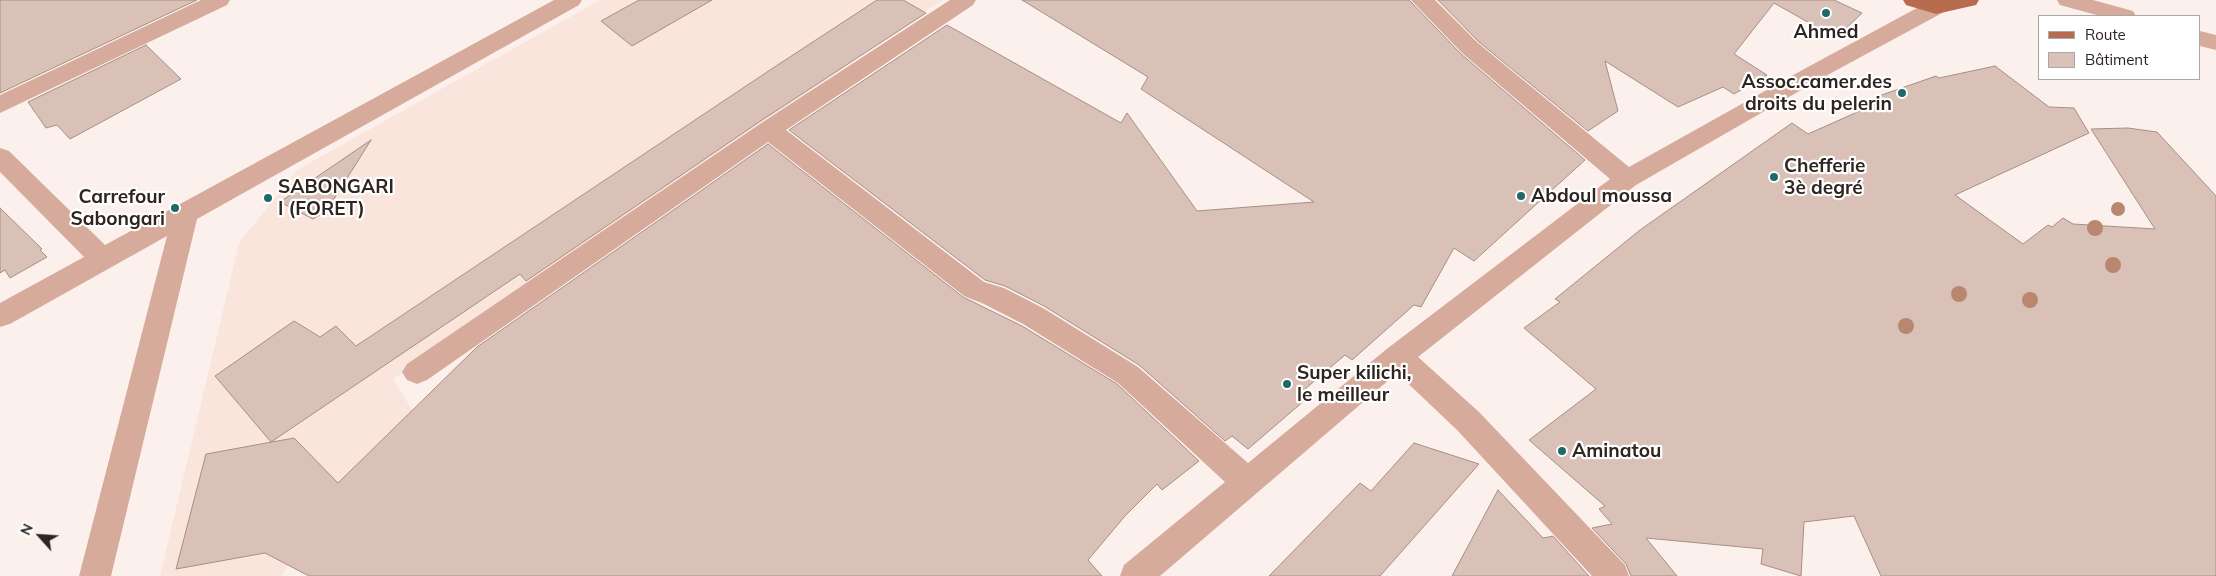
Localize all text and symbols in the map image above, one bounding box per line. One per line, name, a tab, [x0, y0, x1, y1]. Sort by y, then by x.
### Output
marker: Ahmed	[1820, 7, 1832, 19]
legend	[2038, 15, 2201, 80]
place label: Ahmed	[1794, 21, 1858, 43]
text: Route	[2085, 25, 2126, 44]
text: Bâtiment	[2085, 50, 2148, 69]
place label: Assoc.camer.des droits du pelerin	[1742, 71, 1892, 115]
marker: Assoc.camer.des droits du pelerin	[1896, 87, 1908, 99]
place label: Chefferie 3è degré	[1784, 155, 1865, 199]
marker: Chefferie 3è degré	[1768, 171, 1780, 183]
place label: SABONGARI I (FORET)	[278, 176, 394, 220]
place label: Abdoul moussa	[1531, 185, 1672, 207]
place label: Carrefour Sabongari	[70, 186, 165, 230]
marker: Abdoul moussa	[1515, 190, 1527, 202]
marker: SABONGARI I (FORET)	[262, 192, 274, 204]
marker: Carrefour Sabongari	[169, 202, 181, 214]
place label: Super kilichi, le meilleur	[1297, 362, 1412, 406]
marker: Super kilichi, le meilleur	[1281, 378, 1293, 390]
place label: Aminatou	[1572, 440, 1661, 462]
marker: Aminatou	[1556, 445, 1568, 457]
north arrow	[15, 511, 65, 561]
text: N	[16, 521, 37, 538]

